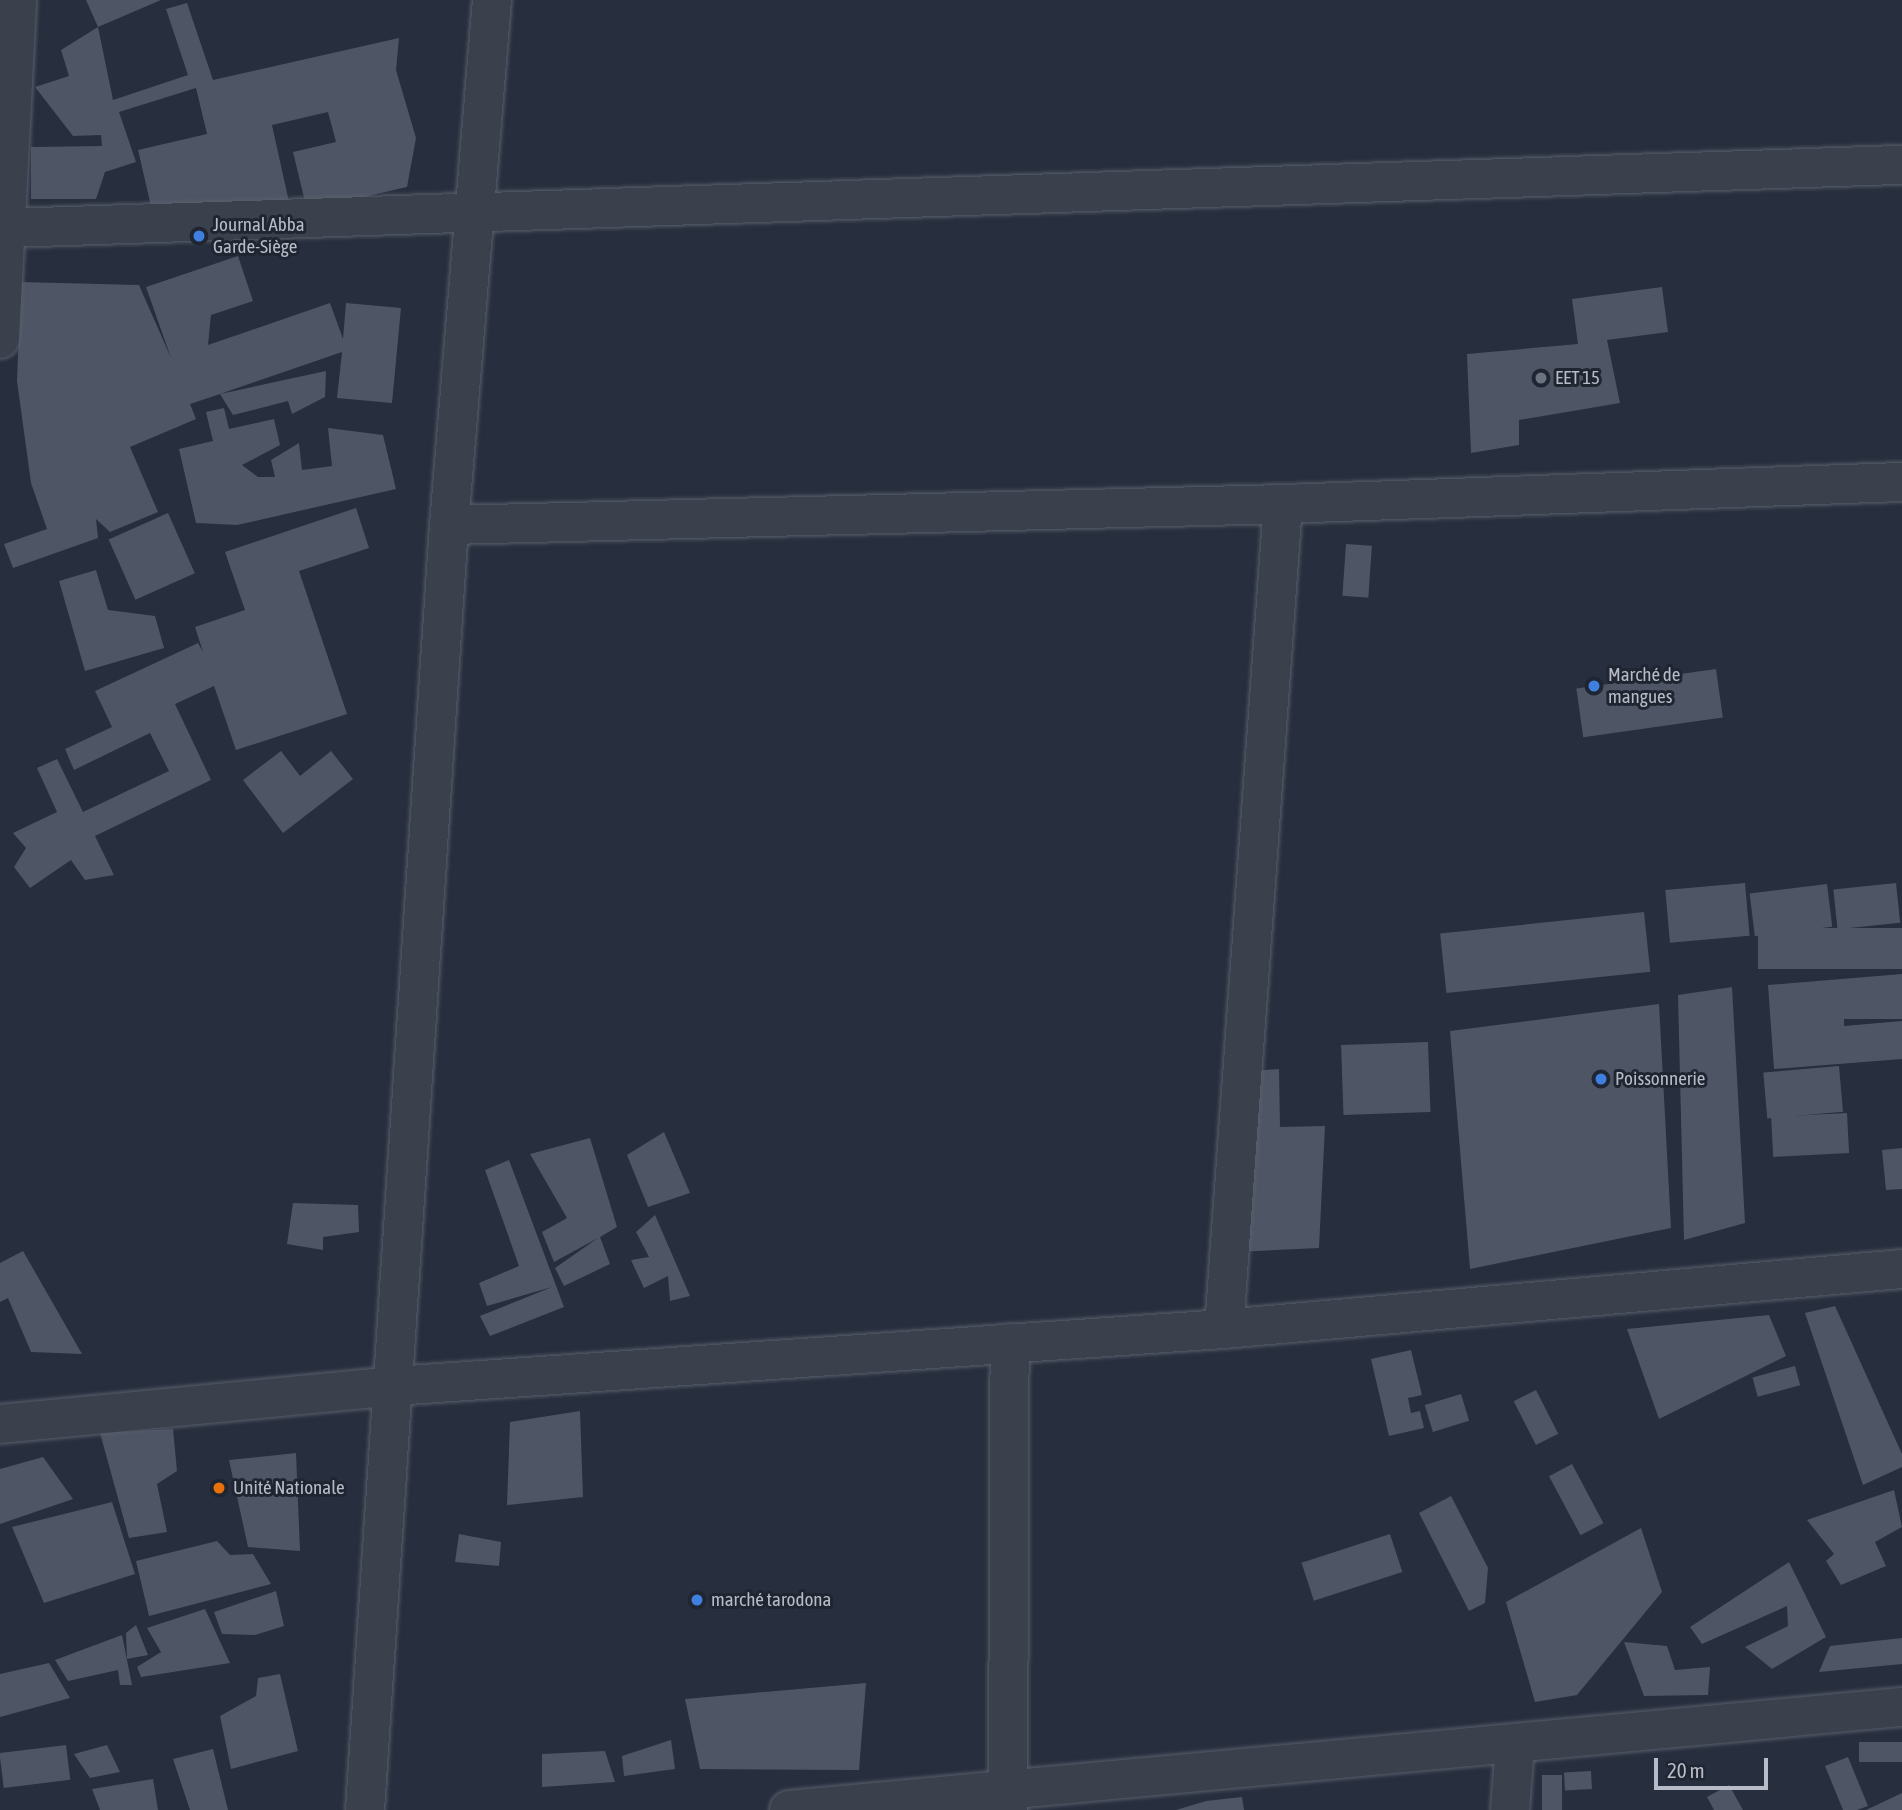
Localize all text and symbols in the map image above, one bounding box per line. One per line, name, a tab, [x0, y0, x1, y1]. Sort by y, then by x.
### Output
place label: Journal Abba Garde-Siège	[213, 214, 305, 258]
marker: Journal Abba Garde-Siège	[191, 228, 207, 244]
place label: EET 15	[1555, 367, 1600, 389]
marker: EET 15	[1533, 370, 1549, 386]
place label: Marché de mangues	[1608, 664, 1680, 708]
marker: Marché de mangues	[1586, 678, 1602, 694]
place label: Poissonnerie	[1615, 1068, 1705, 1090]
marker: Poissonnerie	[1593, 1071, 1609, 1087]
place label: Unité Nationale	[233, 1477, 345, 1499]
marker: Unité Nationale	[211, 1480, 227, 1496]
place label: marché tarodona	[711, 1589, 831, 1611]
marker: marché tarodona	[689, 1592, 705, 1608]
scale bar	[1657, 1744, 1771, 1788]
text: 20 m	[1667, 1758, 1705, 1782]

